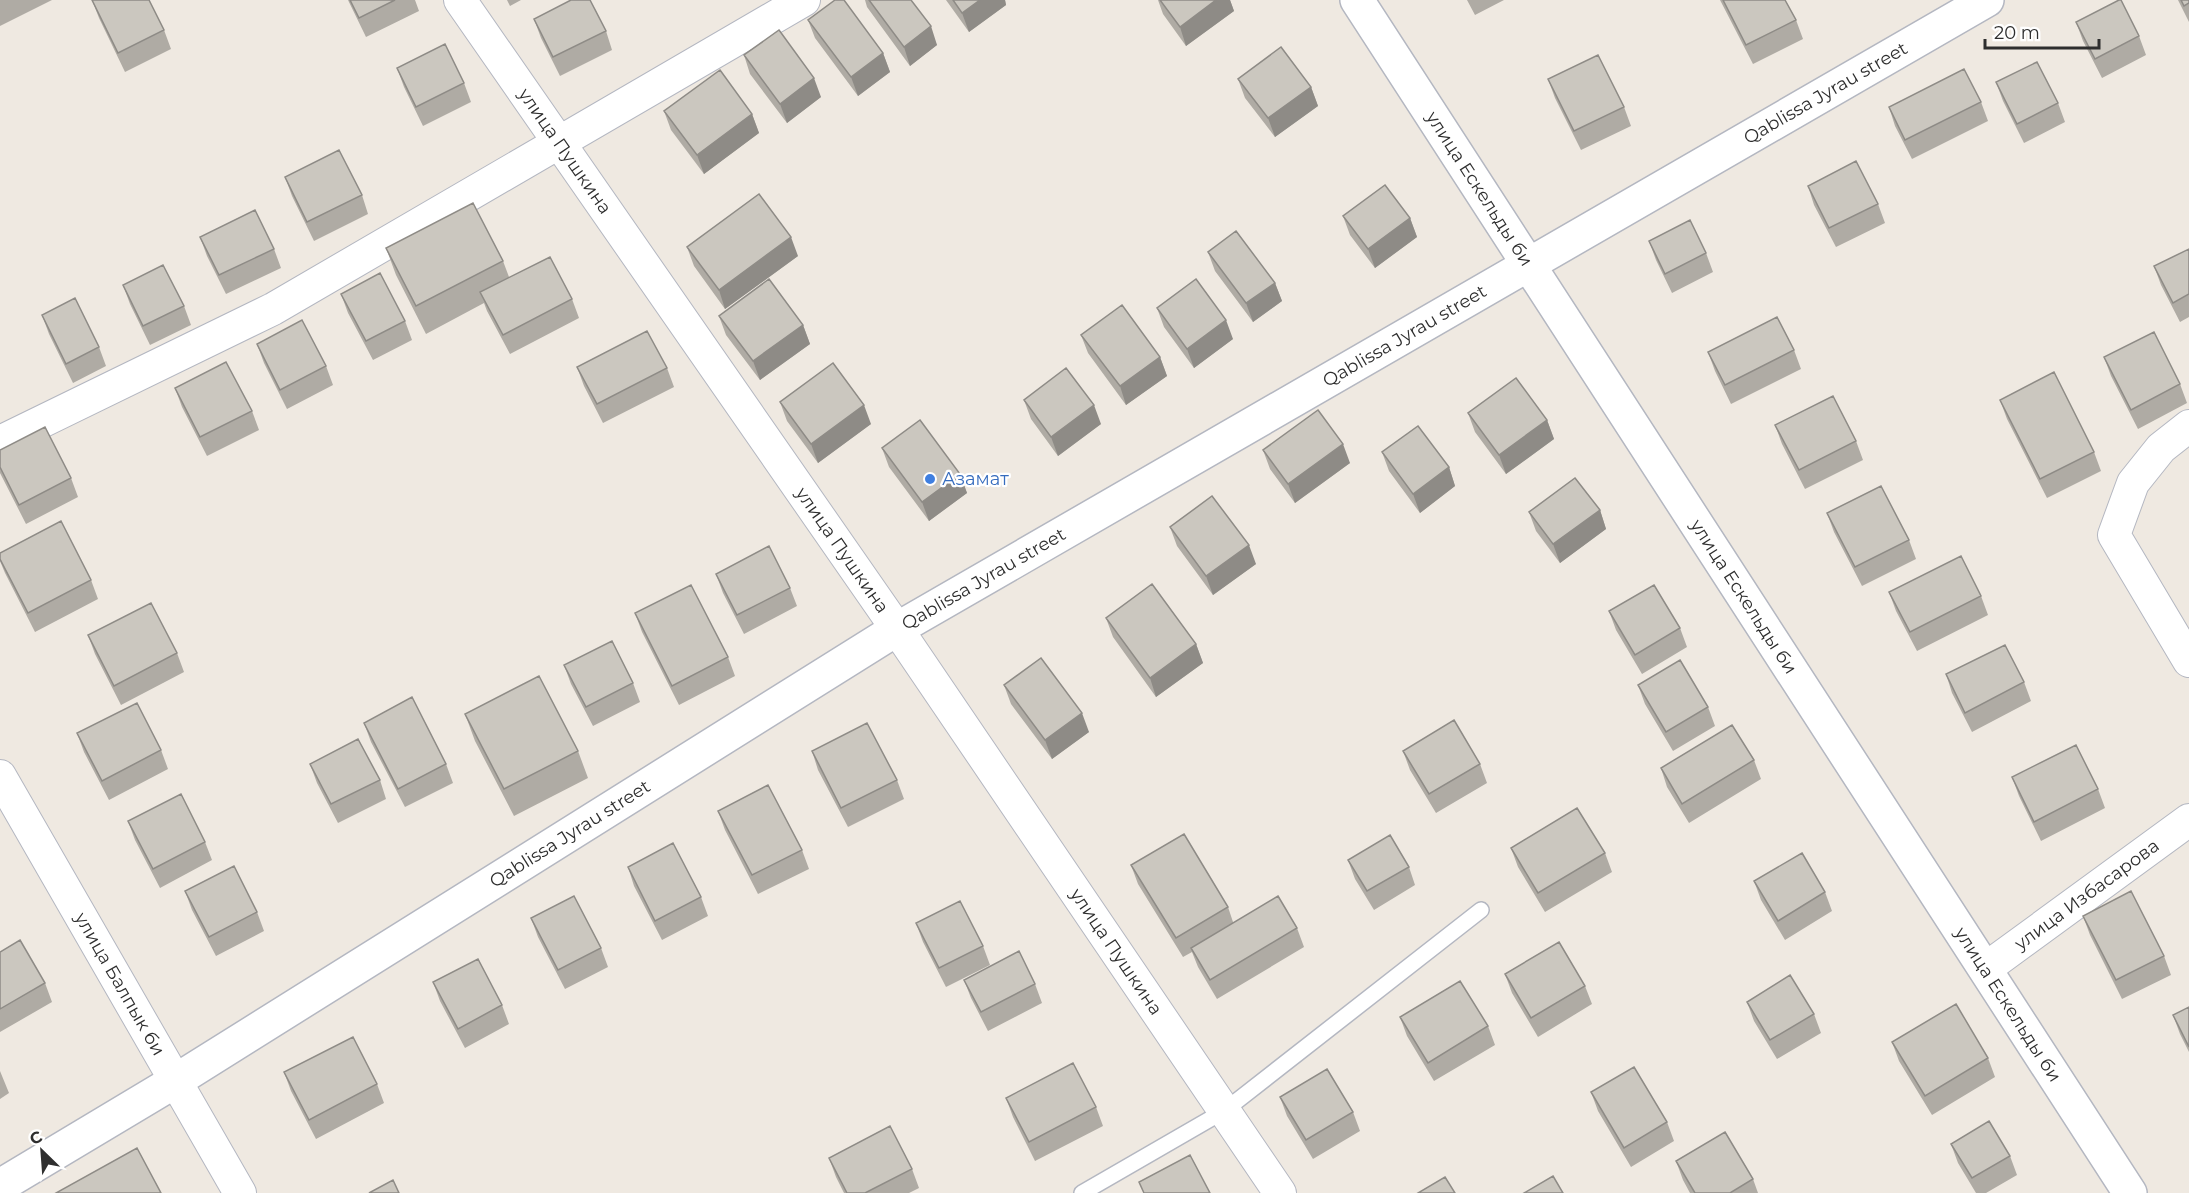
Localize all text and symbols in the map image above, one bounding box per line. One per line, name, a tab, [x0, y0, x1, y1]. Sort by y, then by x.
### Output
scale bar	[1985, 12, 2099, 50]
text: 20 m	[1994, 22, 2040, 44]
street label: Qablissa Jyrau street	[1740, 37, 1911, 149]
street label: улица Пушкина	[513, 83, 616, 218]
street label: улица Ескельды би	[1421, 106, 1538, 270]
street label: Qablissa Jyrau street	[1319, 280, 1490, 392]
place label: Азамат	[942, 468, 1009, 490]
marker: Азамат	[923, 472, 937, 486]
street label: улица Пушкина	[790, 482, 894, 617]
street label: улица Ескельды би	[1685, 514, 1802, 678]
street label: Qablissa Jyrau street	[898, 523, 1070, 635]
street label: Qablissa Jyrau street	[486, 775, 654, 892]
street label: улица Избасарова	[2009, 835, 2163, 955]
street label: улица Пушкина	[1065, 883, 1167, 1019]
street label: улица Балпык би	[69, 908, 170, 1060]
street label: улица Ескельды би	[1949, 922, 2066, 1086]
north arrow	[12, 1121, 72, 1181]
text: С	[27, 1127, 45, 1149]

